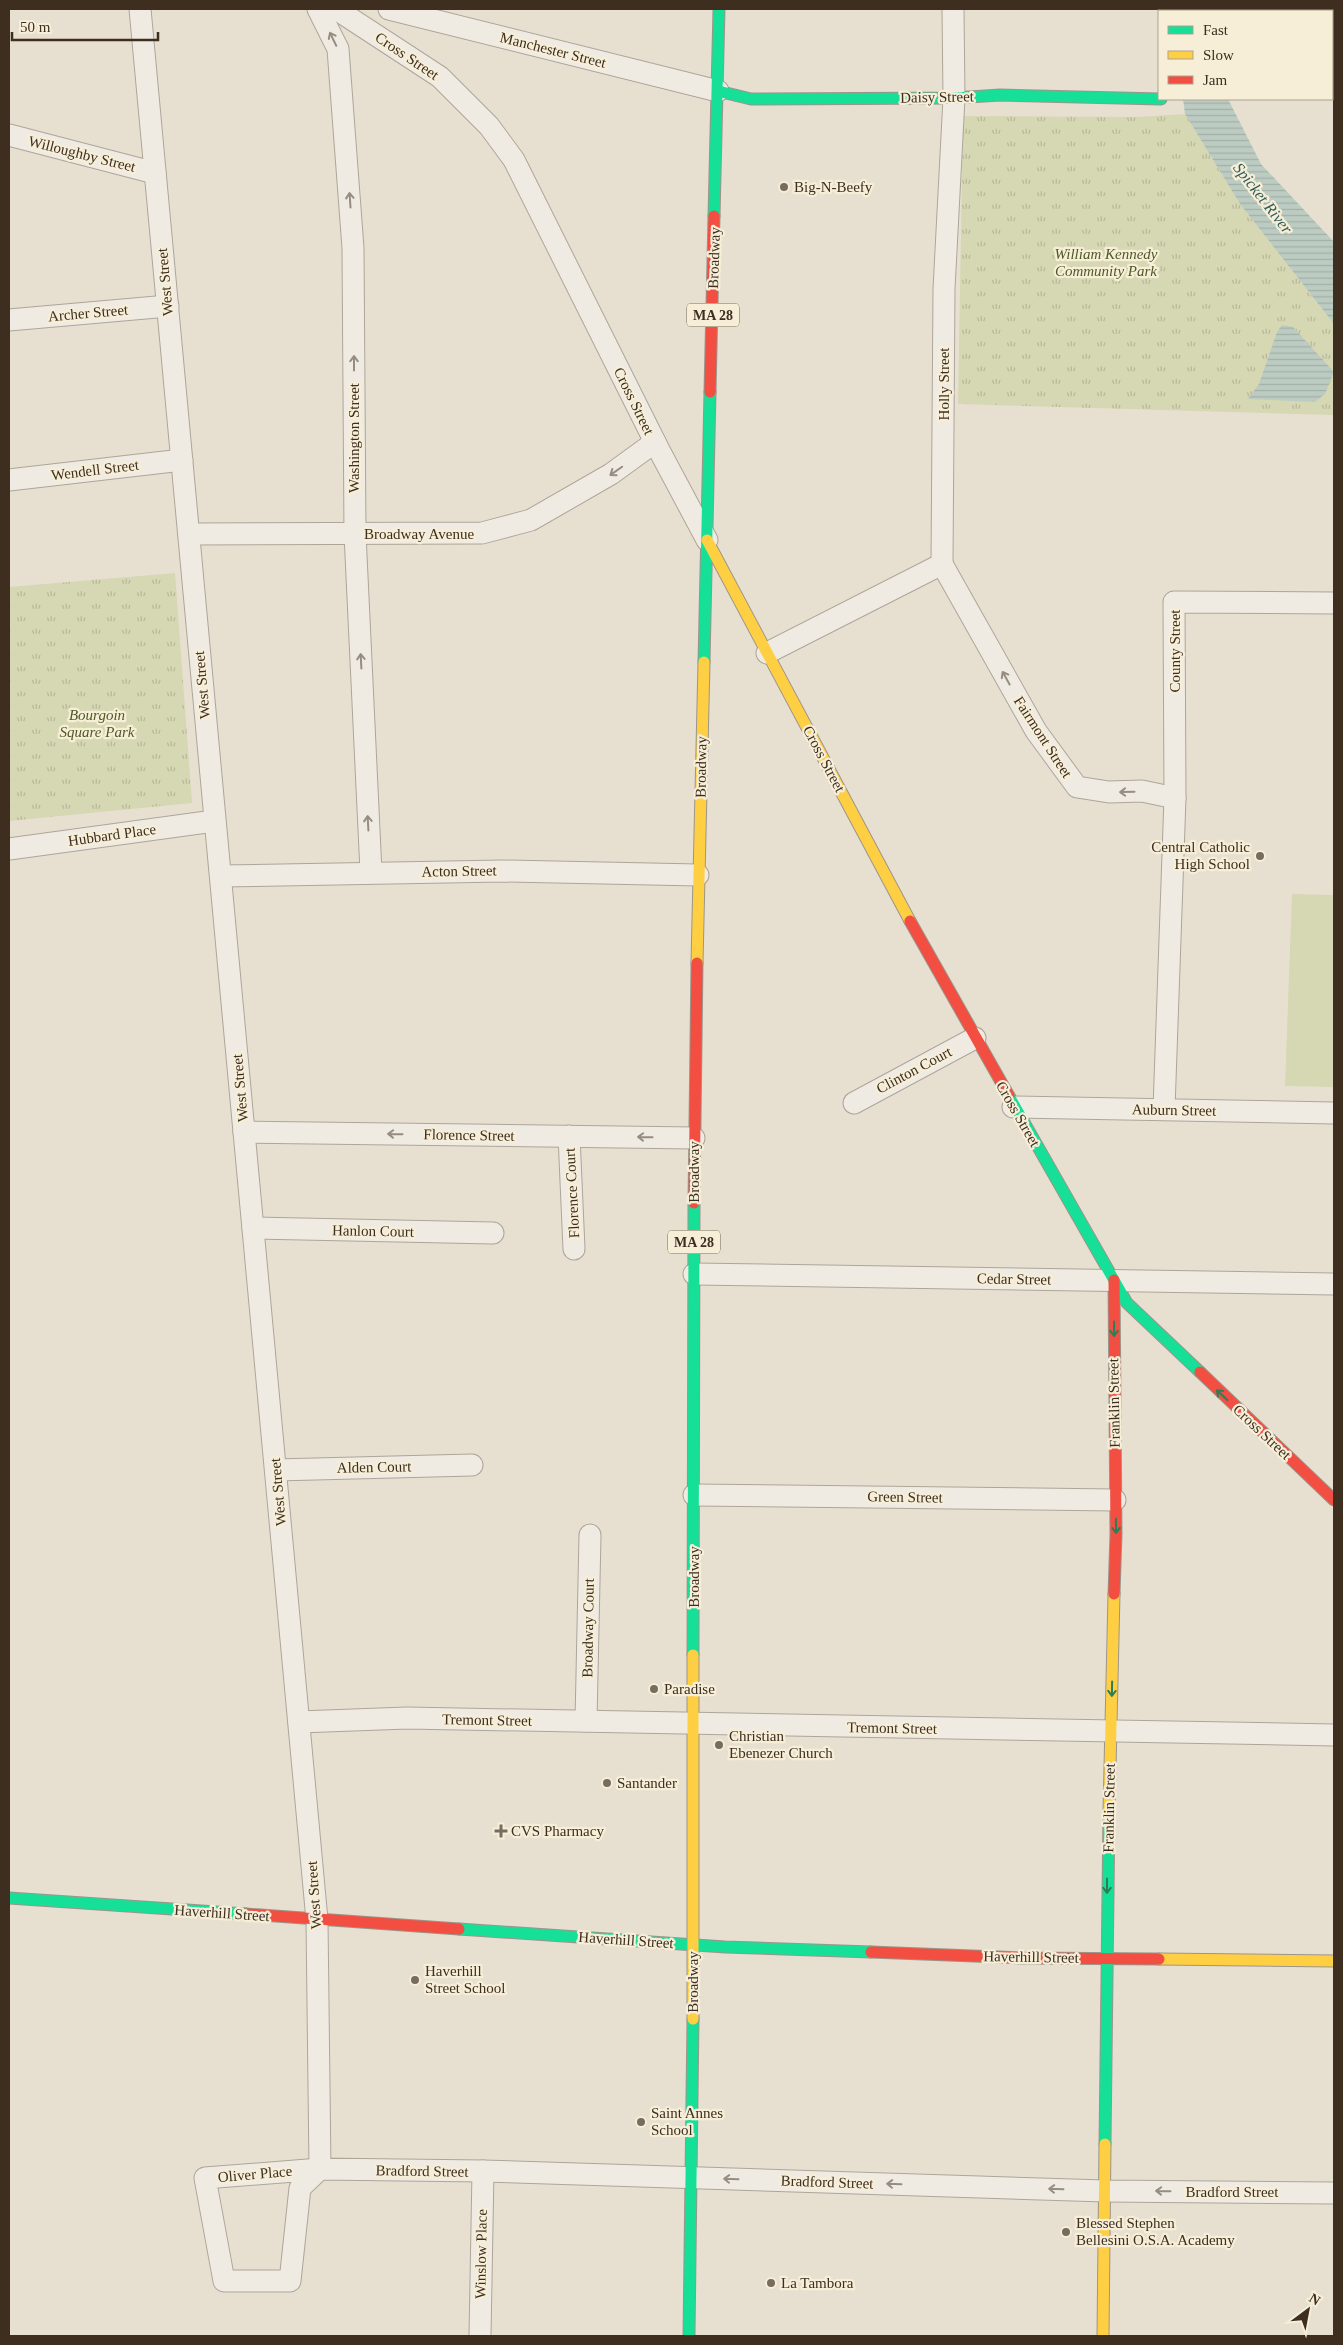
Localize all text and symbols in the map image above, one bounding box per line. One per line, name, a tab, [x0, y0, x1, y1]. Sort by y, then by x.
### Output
scale bar	[12, 10, 159, 42]
legend	[1158, 10, 1333, 100]
text: 50 m	[20, 19, 51, 35]
text: Fast	[1203, 22, 1229, 38]
street label: Cross Street	[372, 29, 442, 83]
street label: Manchester Street	[498, 29, 608, 71]
one-way arrow	[328, 32, 337, 47]
text: Slow	[1203, 47, 1234, 63]
text: Jam	[1203, 72, 1227, 88]
street label: Daisy Street	[900, 88, 975, 106]
street label: Willoughby Street	[27, 133, 138, 175]
water label: Spicket River	[1229, 159, 1296, 238]
place label: Big-N-Beefy	[794, 179, 873, 195]
marker: Big-N-Beefy	[778, 181, 790, 193]
one-way arrow	[345, 192, 354, 208]
street label: Broadway	[705, 226, 723, 289]
street label: West Street	[154, 246, 176, 317]
park label: William Kennedy Community Park	[1055, 246, 1158, 279]
street label: Archer Street	[47, 301, 130, 324]
road number: MA 28	[687, 304, 739, 326]
street label: Holly Street	[936, 347, 952, 420]
one-way arrow	[349, 355, 359, 371]
street label: Cross Street	[611, 365, 658, 438]
street label: Washington Street	[346, 382, 362, 493]
street label: Wendell Street	[50, 457, 141, 483]
one-way arrow	[609, 466, 623, 476]
street label: Broadway Avenue	[364, 526, 474, 542]
street label: County Street	[1167, 609, 1183, 692]
street label: West Street	[191, 649, 213, 720]
one-way arrow	[356, 653, 365, 669]
one-way arrow	[1001, 671, 1011, 686]
street label: Fairmont Street	[1011, 693, 1076, 781]
park label: Bourgoin Square Park	[60, 707, 135, 740]
street label: Cross Street	[800, 723, 849, 796]
street label: Broadway	[692, 736, 710, 798]
one-way arrow	[1119, 787, 1135, 796]
one-way arrow	[364, 816, 373, 832]
street label: Hubbard Place	[67, 821, 157, 849]
place label: Central Catholic High School	[1151, 839, 1250, 872]
marker: Central Catholic High School	[1254, 850, 1266, 862]
street label: Acton Street	[421, 862, 498, 880]
street label: Clinton Court	[874, 1043, 955, 1097]
street label: West Street	[229, 1052, 251, 1123]
street label: Cross Street	[993, 1078, 1044, 1150]
street label: Auburn Street	[1132, 1101, 1217, 1119]
street label: Florence Street	[423, 1126, 516, 1144]
one-way arrow	[387, 1130, 403, 1139]
one-way arrow	[637, 1132, 654, 1142]
street label: Broadway	[686, 1141, 702, 1203]
street label: Florence Court	[562, 1147, 582, 1239]
street label: Hanlon Court	[332, 1222, 415, 1240]
road number: MA 28	[668, 1230, 720, 1254]
street label: Cedar Street	[977, 1270, 1052, 1288]
one-way arrow	[1109, 1321, 1118, 1337]
street label: Franklin Street	[1105, 1357, 1123, 1448]
one-way arrow	[1216, 1389, 1229, 1401]
street label: Cross Street	[1230, 1401, 1295, 1463]
street label: West Street	[267, 1456, 289, 1527]
street label: Alden Court	[337, 1458, 412, 1476]
street label: Green Street	[867, 1488, 944, 1506]
one-way arrow	[1111, 1518, 1120, 1534]
street label: Broadway	[686, 1546, 702, 1608]
street label: Broadway Court	[579, 1577, 597, 1678]
one-way arrow	[1107, 1680, 1117, 1697]
place label: Paradise	[664, 1681, 715, 1697]
marker: Paradise	[648, 1683, 660, 1695]
street label: Tremont Street	[442, 1711, 533, 1729]
street label: Tremont Street	[847, 1719, 938, 1737]
place label: Christian Ebenezer Church	[729, 1728, 833, 1761]
marker: Christian Ebenezer Church	[713, 1739, 725, 1751]
street label: Franklin Street	[1100, 1762, 1118, 1853]
place label: Santander	[617, 1775, 677, 1791]
marker: Santander	[601, 1777, 613, 1789]
place label: CVS Pharmacy	[511, 1823, 604, 1839]
marker: CVS Pharmacy	[495, 1825, 507, 1837]
street label: West Street	[304, 1860, 324, 1930]
one-way arrow	[1102, 1878, 1112, 1894]
street label: Haverhill Street	[174, 1902, 271, 1924]
street label: Haverhill Street	[578, 1929, 675, 1951]
street label: Haverhill Street	[983, 1948, 1080, 1966]
street label: Broadway	[685, 1951, 701, 2013]
place label: Haverhill Street School	[425, 1963, 505, 1996]
marker: Haverhill Street School	[409, 1974, 421, 1986]
place label: Saint Annes School	[651, 2105, 723, 2138]
marker: Saint Annes School	[635, 2116, 647, 2128]
street label: Bradford Street	[375, 2162, 469, 2180]
street label: Oliver Place	[217, 2163, 293, 2185]
street label: Bradford Street	[780, 2172, 875, 2192]
one-way arrow	[724, 2174, 740, 2184]
one-way arrow	[886, 2180, 902, 2189]
street label: Bradford Street	[1186, 2184, 1279, 2200]
one-way arrow	[1048, 2185, 1064, 2194]
one-way arrow	[1155, 2187, 1171, 2196]
street label: Winslow Place	[472, 2209, 490, 2299]
place label: Blessed Stephen Bellesini O.S.A. Academy	[1076, 2215, 1235, 2248]
marker: Blessed Stephen Bellesini O.S.A. Academy	[1060, 2226, 1072, 2238]
place label: La Tambora	[781, 2275, 854, 2291]
marker: La Tambora	[765, 2277, 777, 2289]
north arrow	[1283, 2285, 1333, 2335]
text: N	[1306, 2290, 1323, 2308]

